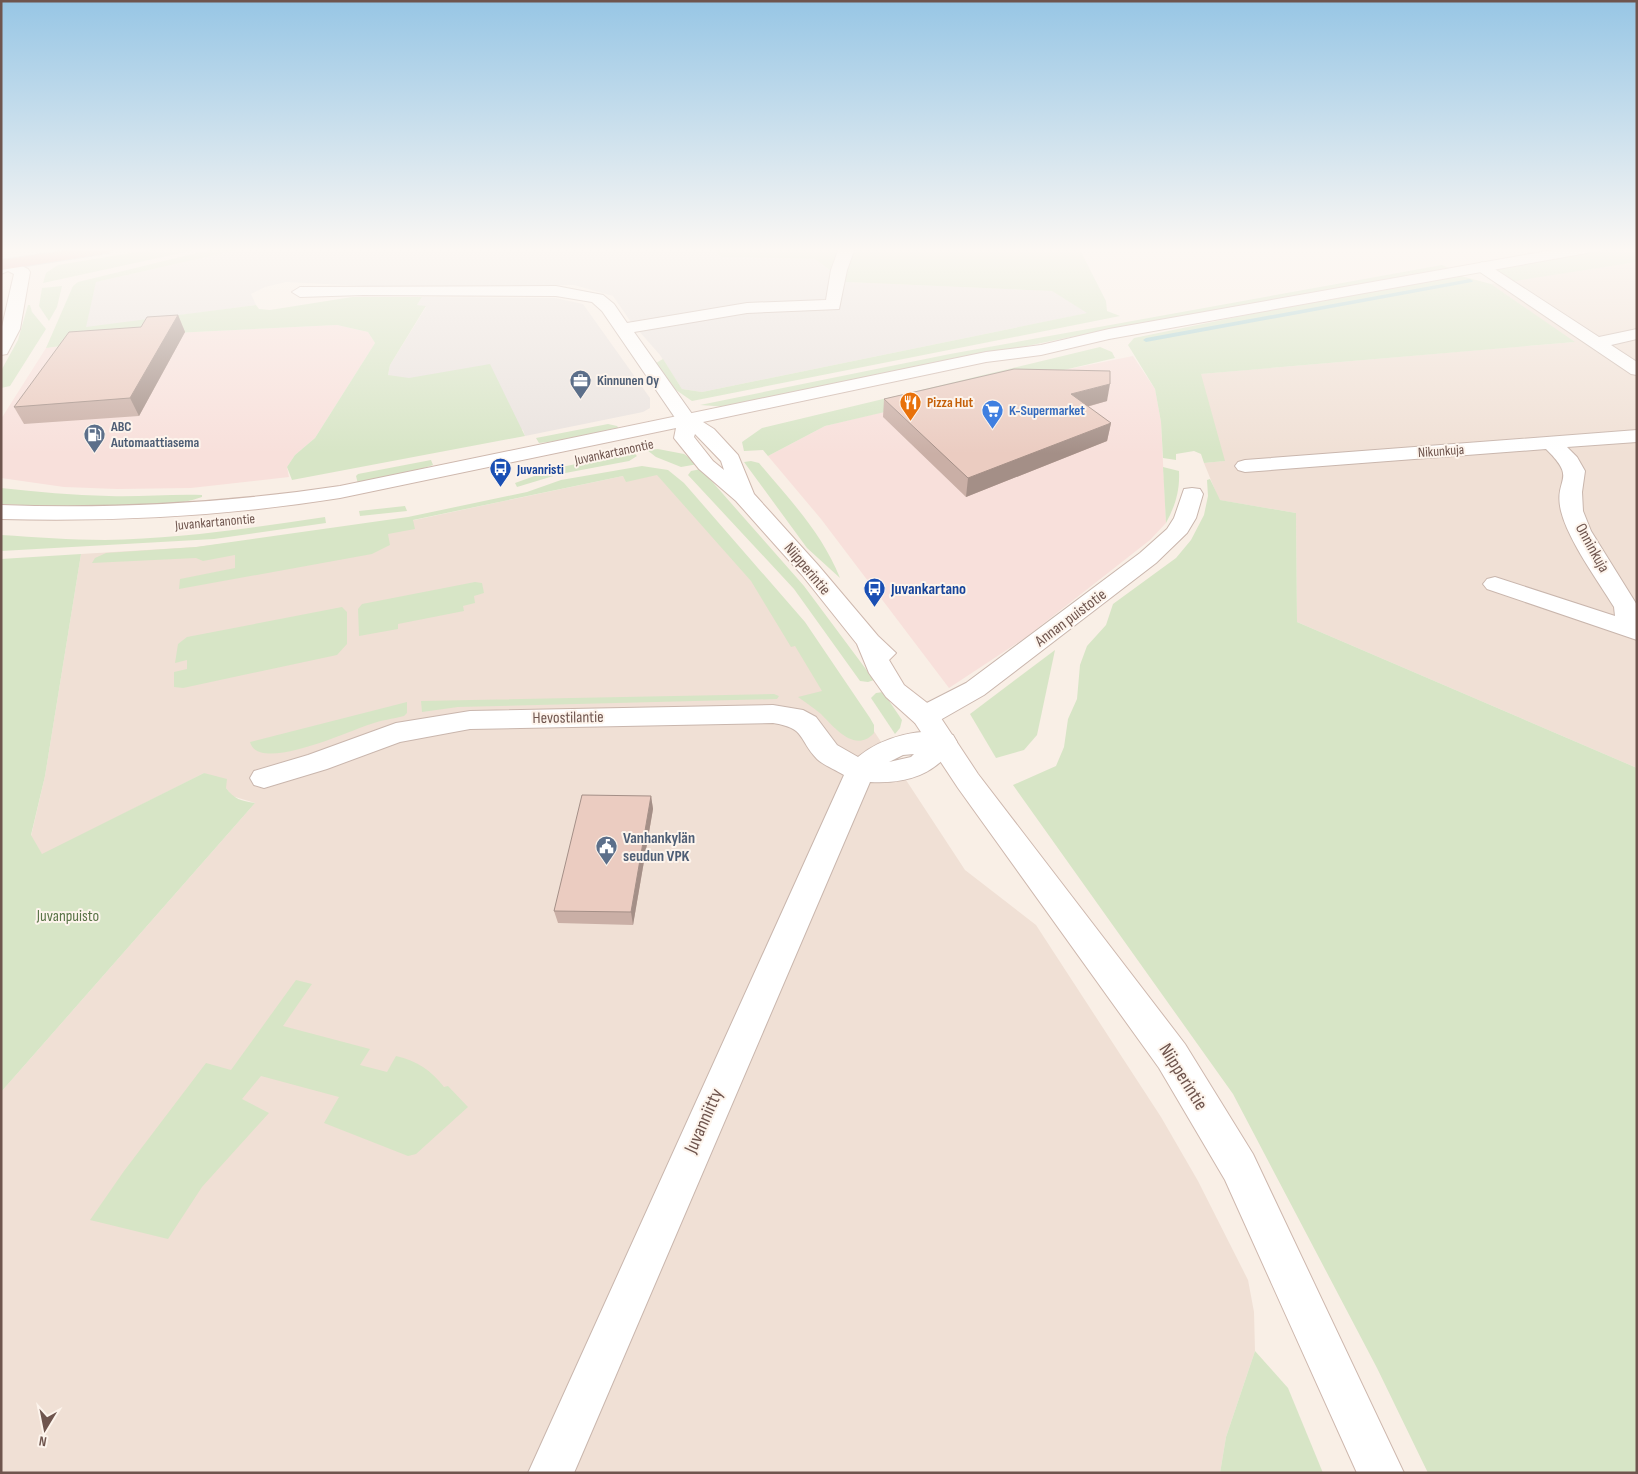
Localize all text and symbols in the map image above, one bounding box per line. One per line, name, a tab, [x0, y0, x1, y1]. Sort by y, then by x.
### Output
office icon: Kinnunen Oy	[569, 368, 593, 399]
place label: Kinnunen Oy	[597, 372, 659, 389]
restaurant icon: Pizza Hut	[899, 390, 923, 421]
place label: Pizza Hut	[927, 394, 973, 411]
supermarket icon: K-Supermarket	[981, 398, 1005, 429]
place label: K-Supermarket	[1009, 402, 1085, 419]
place label: ABC Automaattiasema	[110, 418, 200, 451]
fuel station icon: ABC Automaattiasema	[83, 422, 107, 453]
street label: Juvankartanontie	[572, 435, 655, 469]
street label: Nikunkuja	[1417, 441, 1465, 461]
bus stop icon: Juvanristi	[489, 457, 513, 488]
place label: Juvanristi	[516, 461, 564, 478]
street label: Juvankartanontie	[173, 510, 256, 534]
street label: Onninkuja	[1571, 520, 1613, 576]
street label: Niipperintie	[780, 539, 834, 599]
bus stop icon: Juvankartano	[863, 577, 887, 608]
place label: Juvankartano	[890, 580, 966, 599]
street label: Annan puistotie	[1031, 585, 1110, 652]
street label: Hevostilantie	[532, 708, 604, 728]
place label: Vanhankylän seudun VPK	[623, 829, 695, 866]
public building icon: Vanhankylän seudun VPK	[595, 835, 619, 866]
park label: Juvanpuisto	[36, 907, 99, 926]
street label: Niipperintie	[1154, 1039, 1212, 1115]
street label: Juvanniitty	[679, 1084, 729, 1158]
north arrow	[20, 1404, 70, 1454]
text: N	[38, 1432, 48, 1450]

